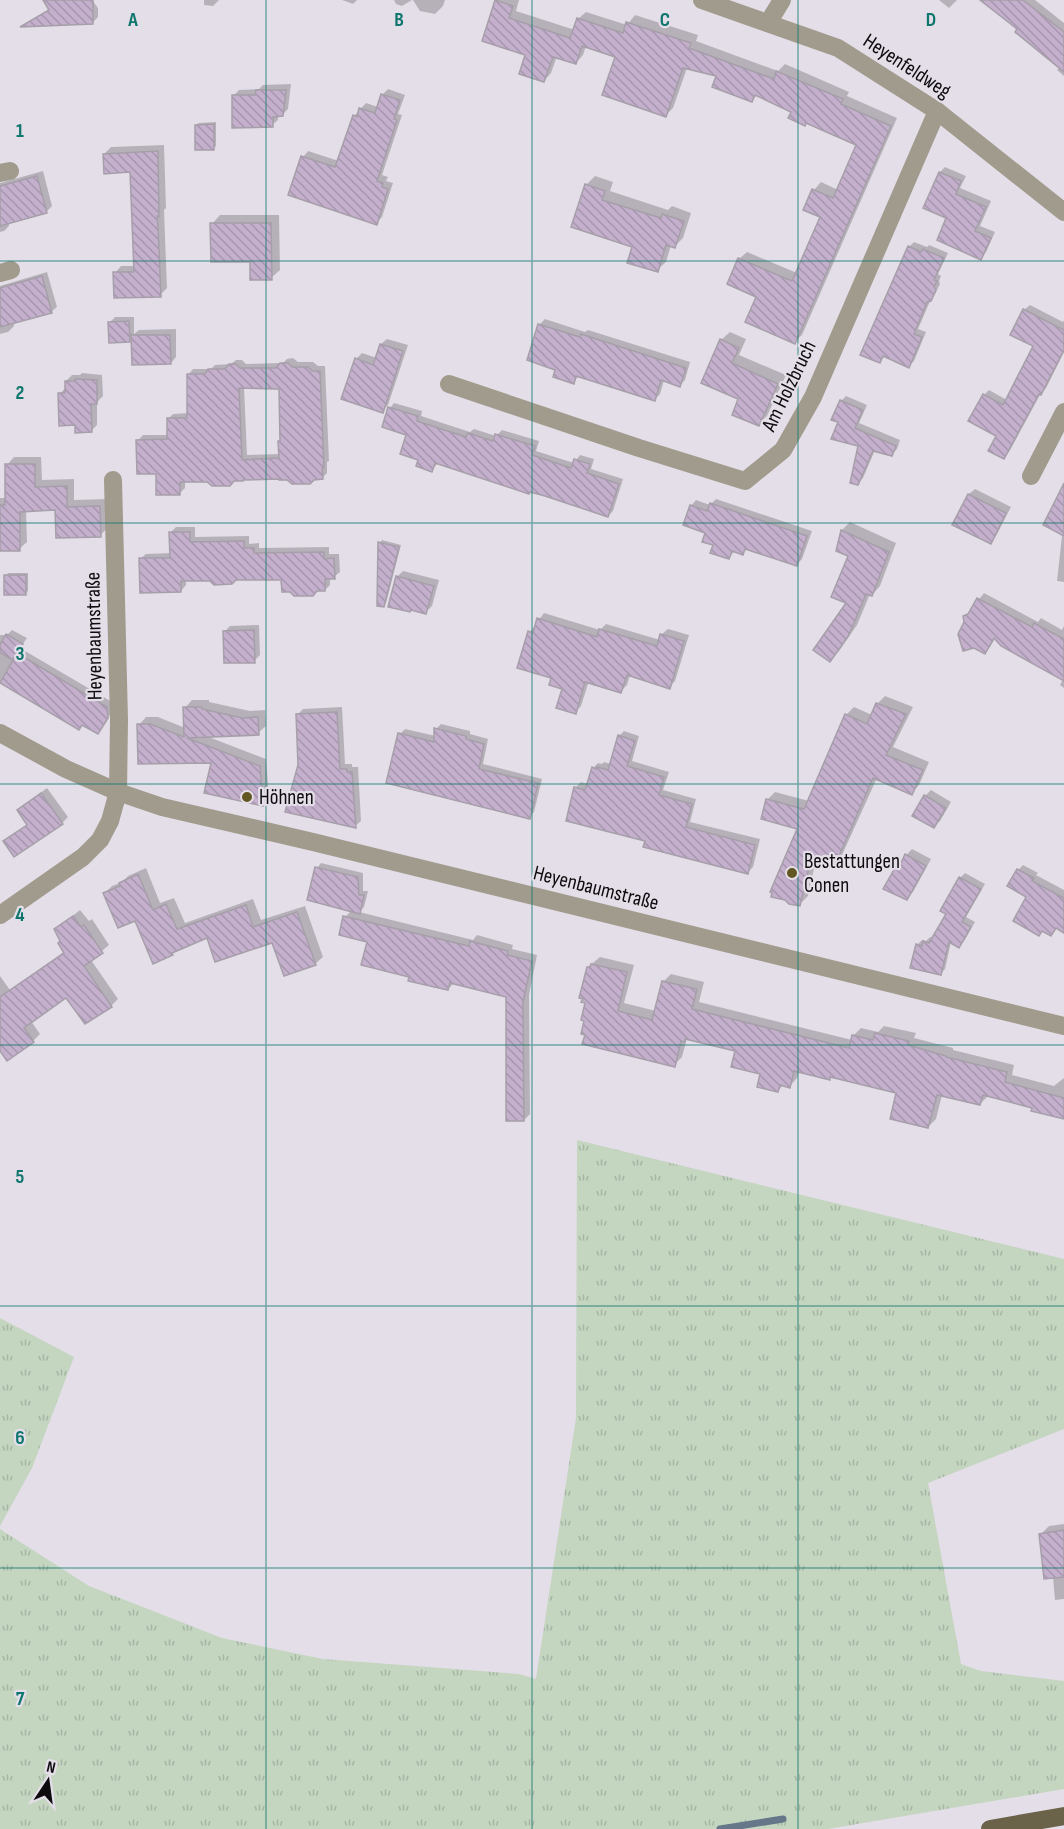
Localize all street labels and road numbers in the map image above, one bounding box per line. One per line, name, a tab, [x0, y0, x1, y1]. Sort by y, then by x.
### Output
street label: Heyenfeldweg	[858, 28, 956, 104]
street label: Am Holzbruch	[756, 337, 822, 436]
street label: Heyenbaumstraße	[80, 572, 108, 700]
street label: Heyenbaumstraße	[531, 860, 661, 916]

